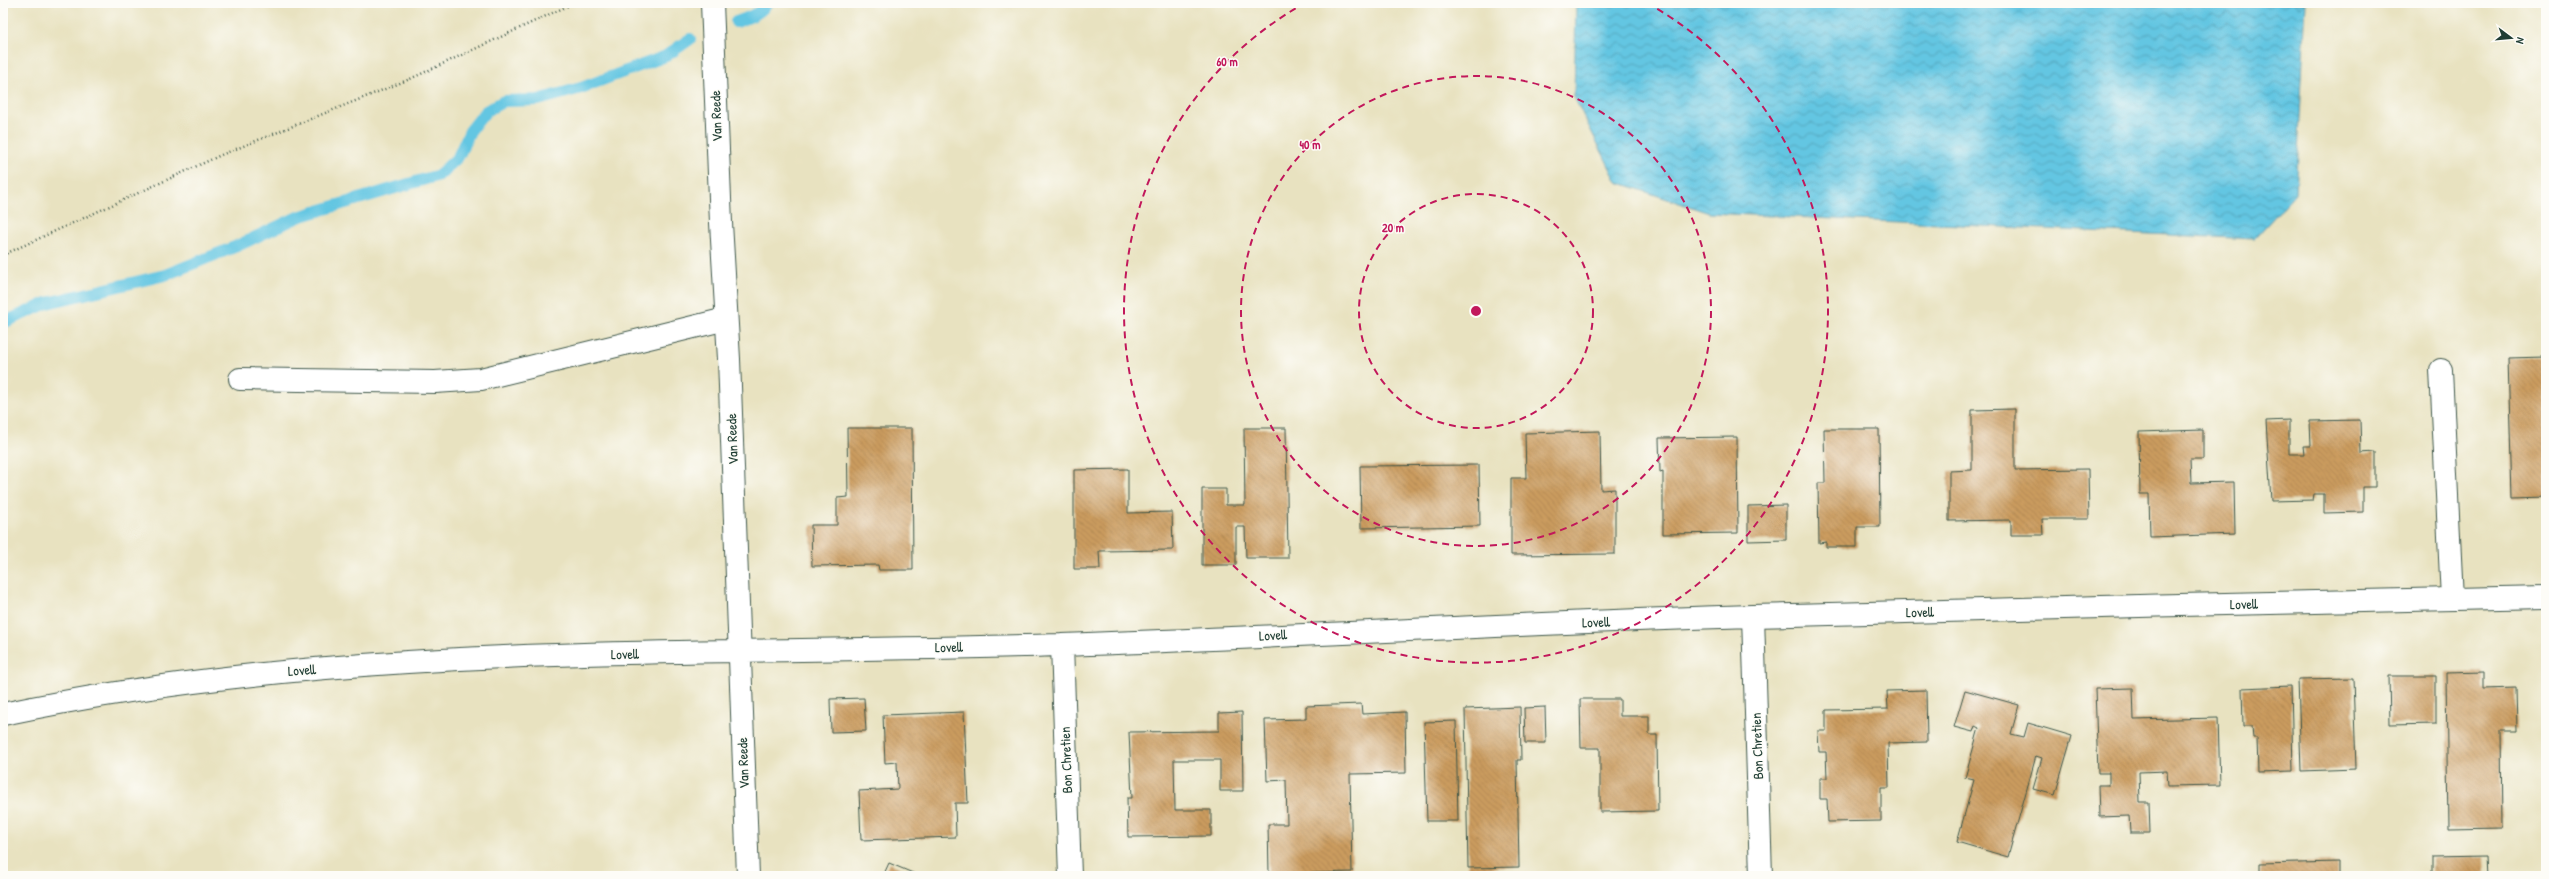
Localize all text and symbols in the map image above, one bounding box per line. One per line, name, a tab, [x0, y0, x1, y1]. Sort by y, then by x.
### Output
north arrow	[2491, 18, 2531, 58]
text: N	[2513, 36, 2528, 46]
text: 60 m	[1216, 53, 1238, 70]
street label: Van Reede	[705, 90, 726, 142]
text: 40 m	[1300, 136, 1320, 153]
text: 20 m	[1382, 219, 1404, 236]
centre of rings	[1469, 304, 1483, 318]
street label: Van Reede	[721, 413, 742, 465]
street label: Lovell	[2230, 594, 2259, 613]
street label: Lovell	[1906, 602, 1935, 621]
street label: Lovell	[1582, 611, 1611, 631]
street label: Lovell	[1258, 624, 1288, 645]
street label: Lovell	[935, 637, 964, 656]
street label: Lovell	[611, 644, 640, 663]
street label: Lovell	[287, 659, 318, 680]
street label: Bon Chretien	[1746, 712, 1767, 780]
street label: Bon Chretien	[1055, 726, 1076, 794]
street label: Van Reede	[732, 737, 753, 789]

